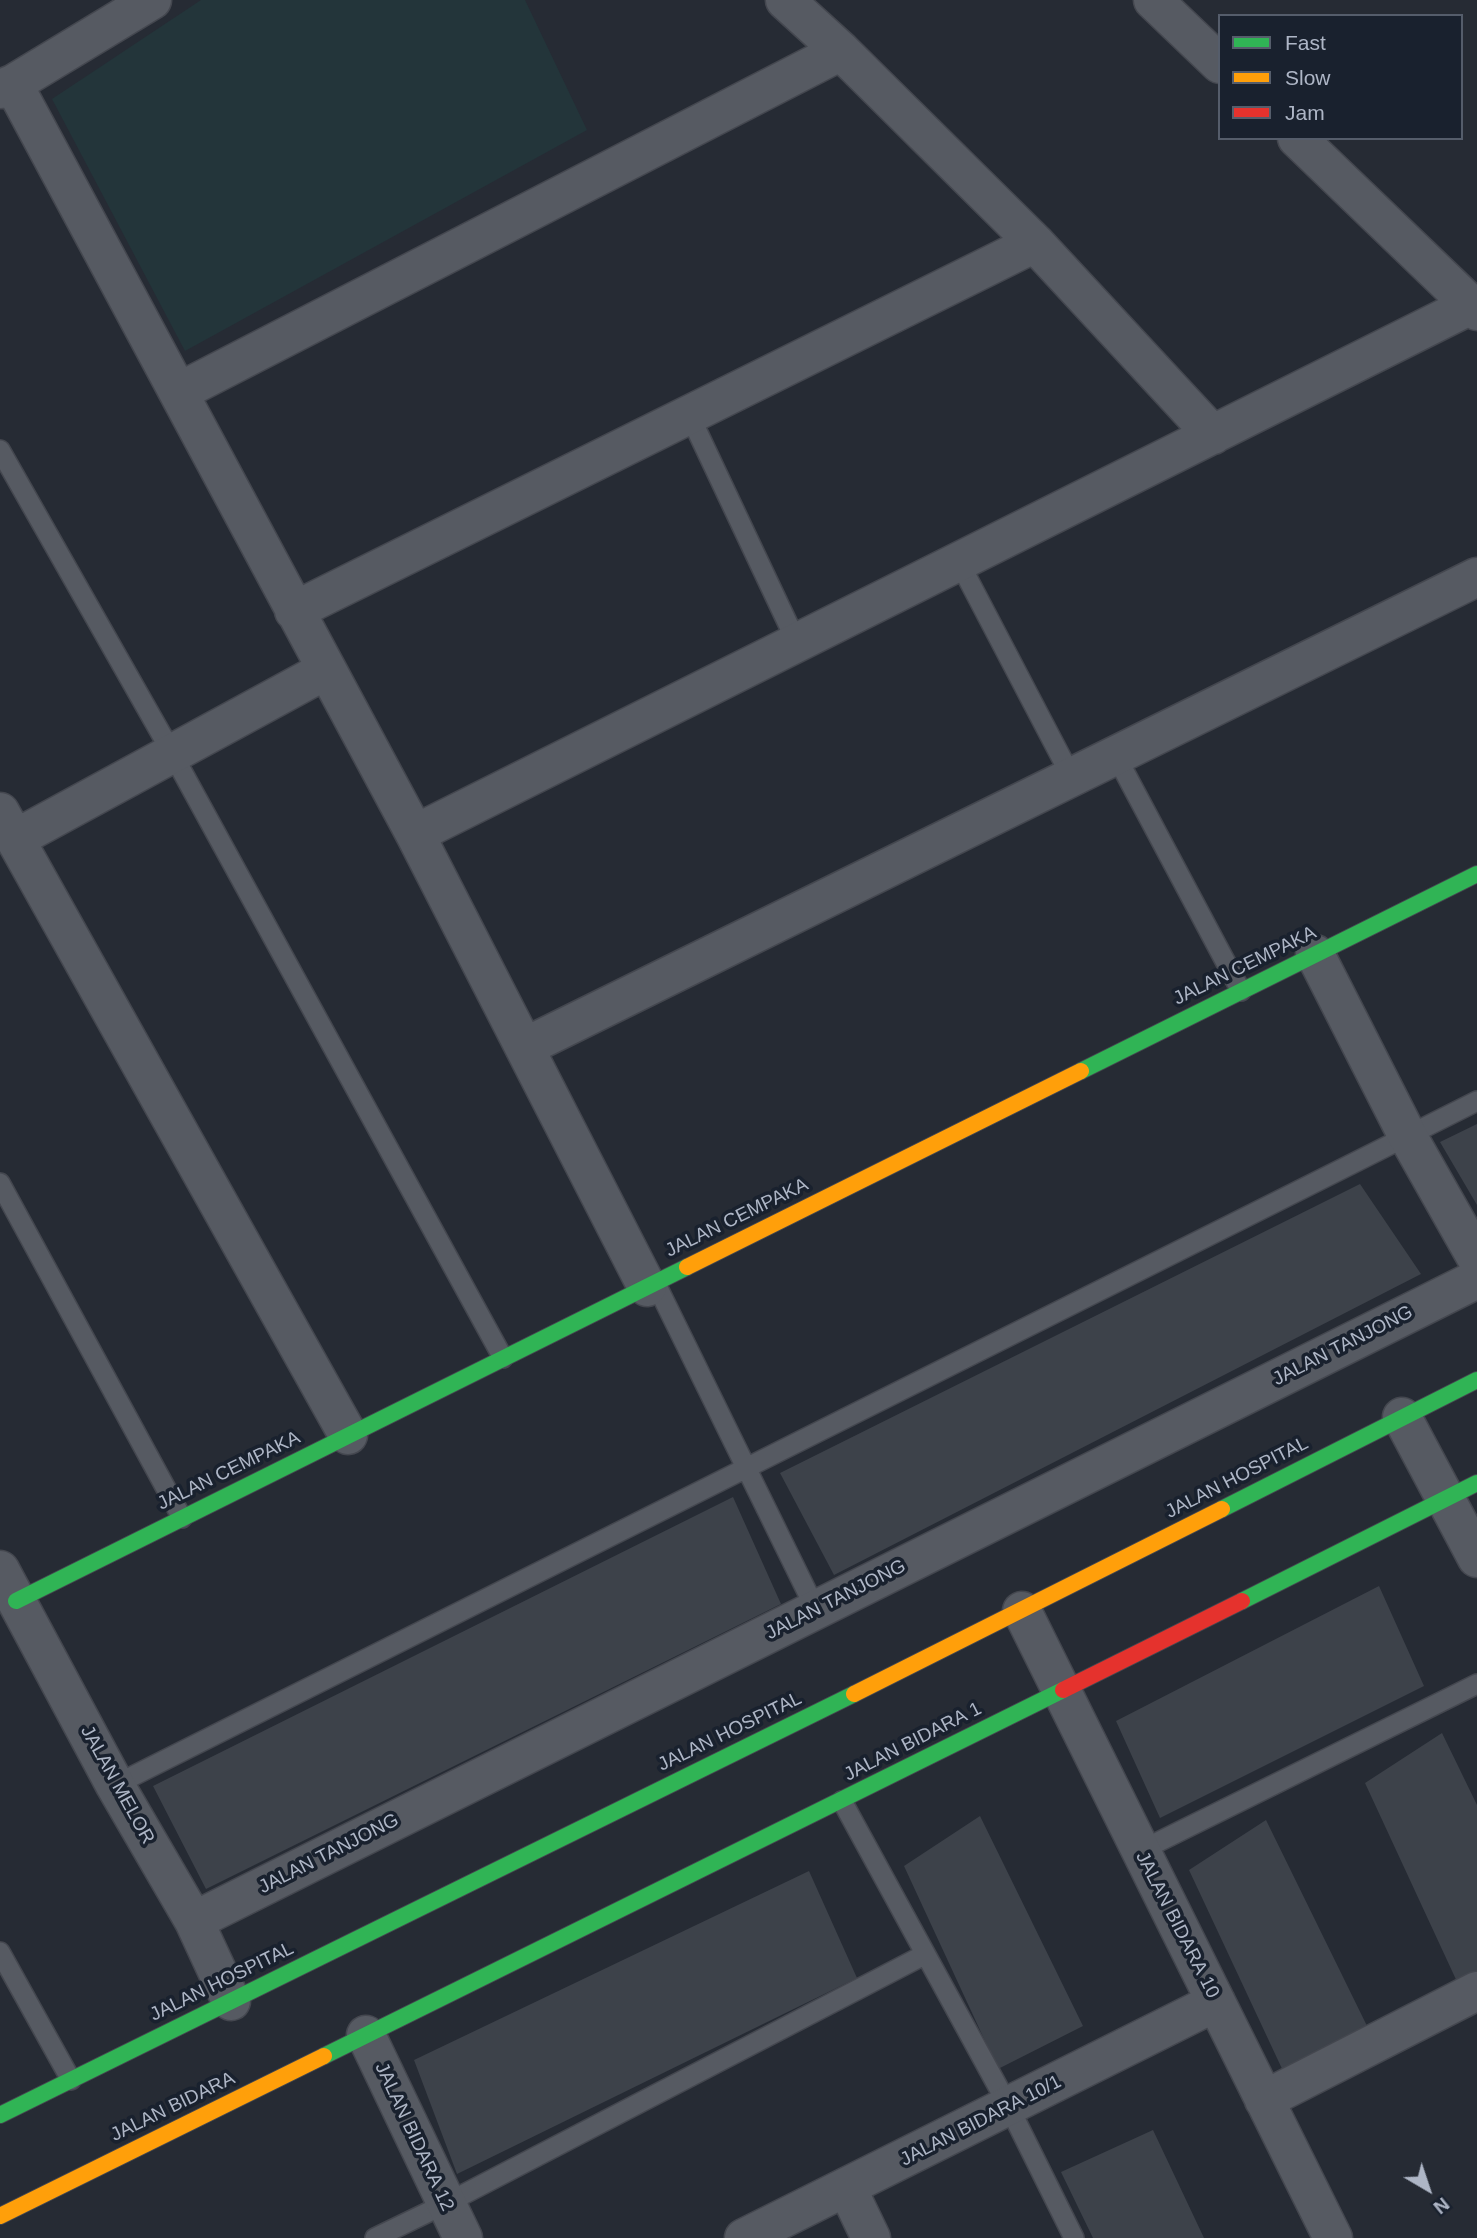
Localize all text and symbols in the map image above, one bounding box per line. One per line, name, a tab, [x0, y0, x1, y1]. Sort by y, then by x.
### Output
legend	[1218, 14, 1463, 140]
text: Fast	[1285, 31, 1326, 54]
text: Slow	[1285, 66, 1331, 89]
text: Jam	[1285, 101, 1325, 124]
street label: JALAN CEMPAKA	[1170, 922, 1320, 1010]
street label: JALAN CEMPAKA	[662, 1174, 812, 1262]
street label: JALAN TANJONG	[1269, 1301, 1417, 1391]
street label: JALAN CEMPAKA	[154, 1427, 304, 1515]
street label: JALAN HOSPITAL	[1162, 1432, 1312, 1524]
street label: JALAN TANJONG	[762, 1555, 910, 1645]
street label: JALAN HOSPITAL	[654, 1687, 806, 1777]
street label: JALAN BIDARA 1	[841, 1698, 985, 1786]
street label: JALAN MELOR	[75, 1722, 159, 1848]
street label: JALAN TANJONG	[255, 1809, 403, 1899]
street label: JALAN BIDARA 10	[1130, 1848, 1224, 2002]
street label: JALAN HOSPITAL	[146, 1937, 298, 2027]
street label: JALAN BIDARA 12	[370, 2059, 458, 2215]
street label: JALAN BIDARA	[107, 2067, 239, 2147]
street label: JALAN BIDARA 10/1	[897, 2071, 1065, 2171]
north arrow	[1393, 2154, 1463, 2224]
text: N	[1430, 2193, 1453, 2218]

